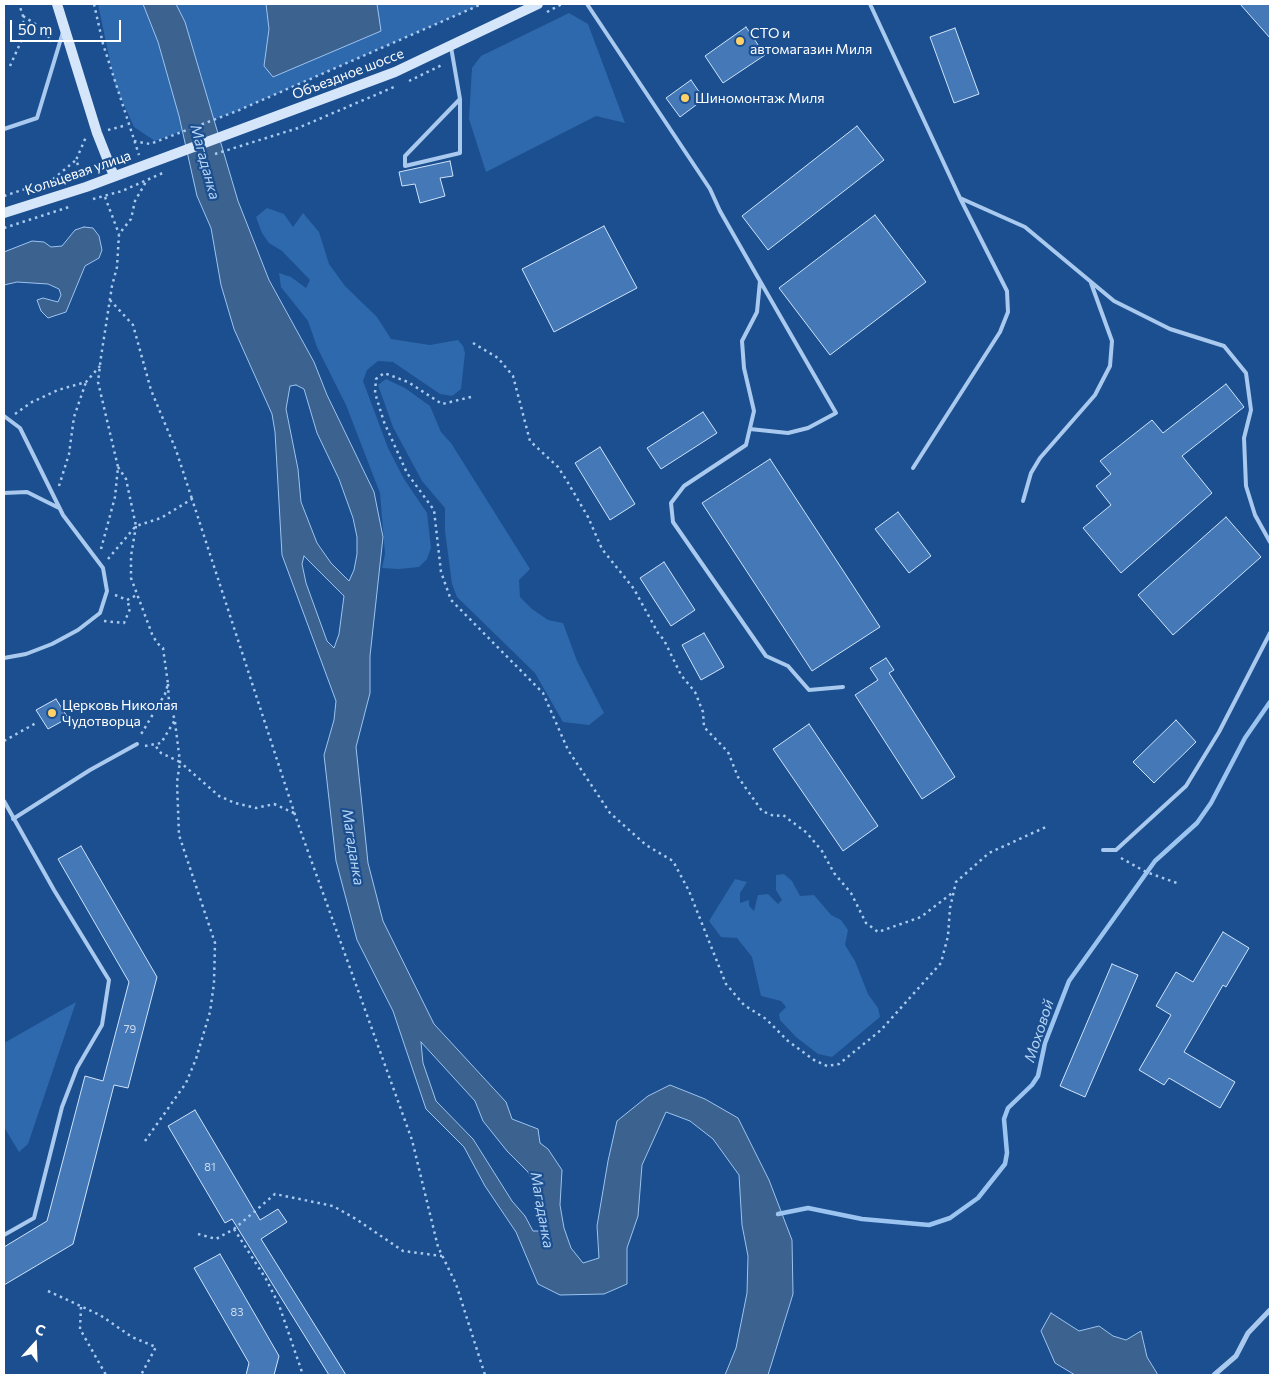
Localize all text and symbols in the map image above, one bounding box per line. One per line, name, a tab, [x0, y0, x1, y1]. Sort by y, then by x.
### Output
scale bar	[12, 10, 124, 42]
text: 50 m	[18, 20, 52, 38]
place label: СТО и автомагазин Миля	[750, 25, 872, 58]
marker: СТО и автомагазин Миля	[734, 35, 746, 47]
street label: Объездное шоссе	[290, 45, 406, 103]
place label: Шиномонтаж Миля	[695, 90, 825, 106]
marker: Шиномонтаж Миля	[679, 92, 691, 104]
water label: Магаданка	[186, 122, 224, 202]
street label: Кольцевая улица	[23, 147, 133, 199]
place label: Церковь Николая Чудотворца	[62, 697, 178, 730]
marker: Церковь Николая Чудотворца	[46, 707, 58, 719]
water label: Магаданка	[338, 807, 368, 887]
water label: Моховой	[1020, 997, 1058, 1065]
house number: 79	[124, 1022, 136, 1036]
house number: 81	[204, 1160, 216, 1174]
water label: Магаданка	[526, 1170, 558, 1250]
house number: 83	[231, 1305, 243, 1319]
north arrow	[10, 1319, 60, 1369]
text: С	[33, 1320, 48, 1339]

